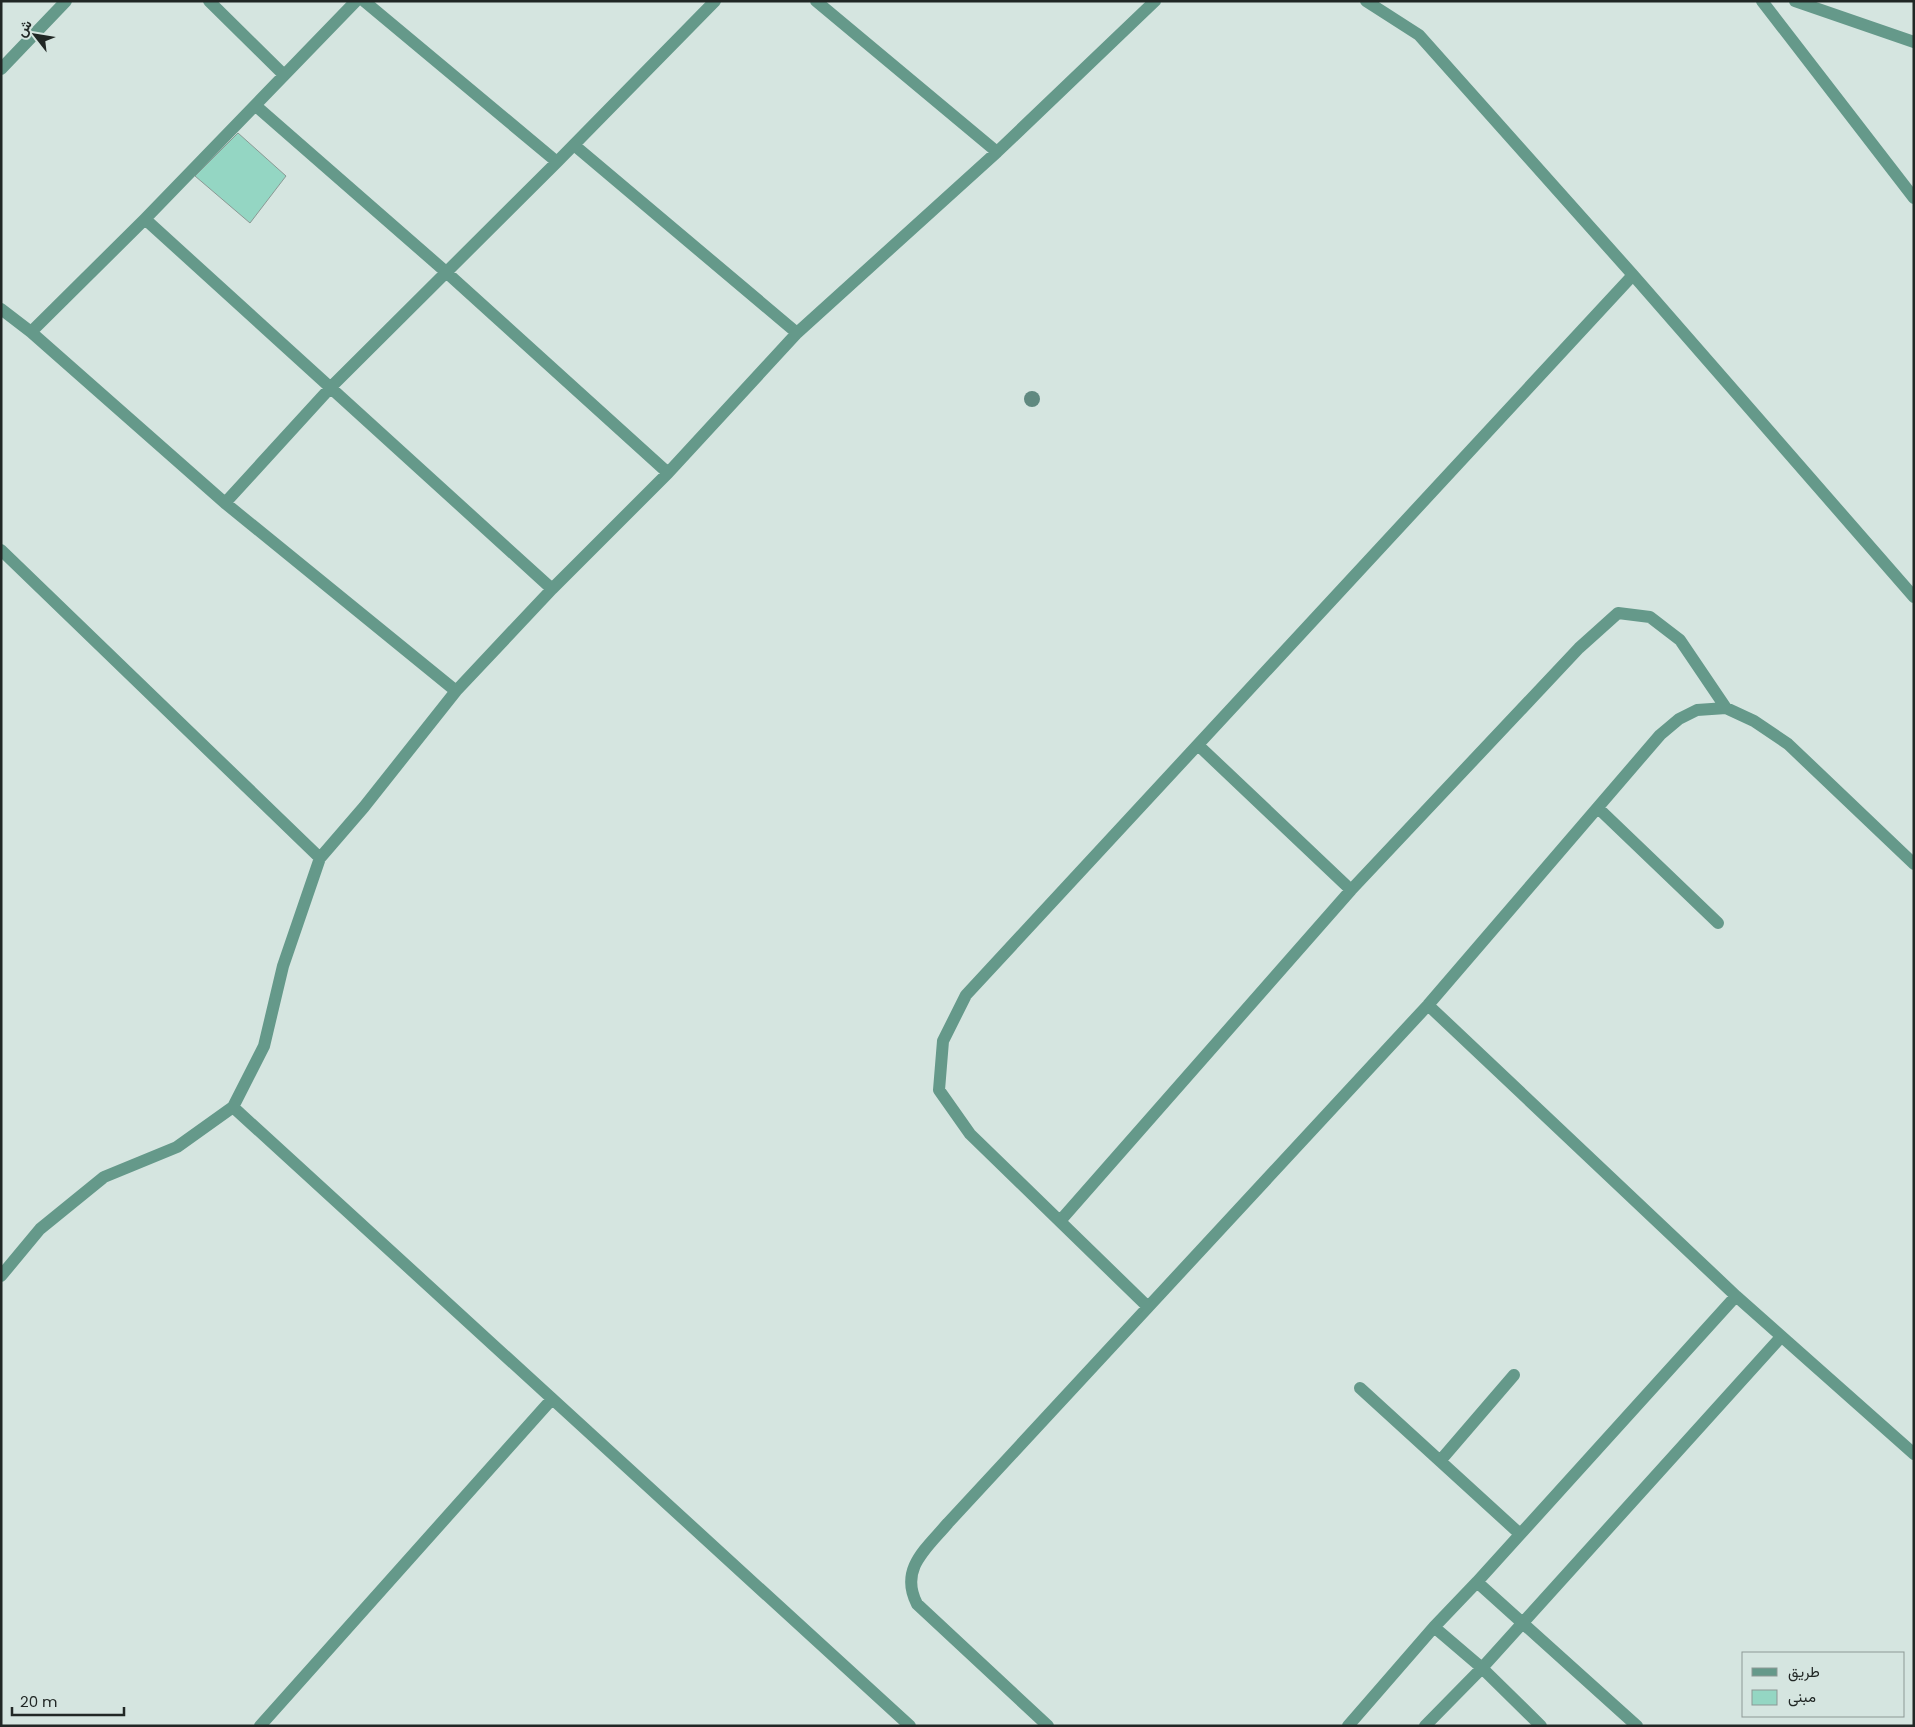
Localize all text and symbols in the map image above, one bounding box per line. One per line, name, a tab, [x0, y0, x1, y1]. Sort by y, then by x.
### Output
north arrow	[10, 10, 60, 60]
text: ش	[11, 16, 37, 41]
legend	[1742, 1652, 1905, 1717]
text: طريق	[1788, 1661, 1820, 1682]
scale bar	[12, 1684, 125, 1716]
text: مبنى	[1788, 1686, 1816, 1707]
text: 20 m	[20, 1691, 58, 1712]

